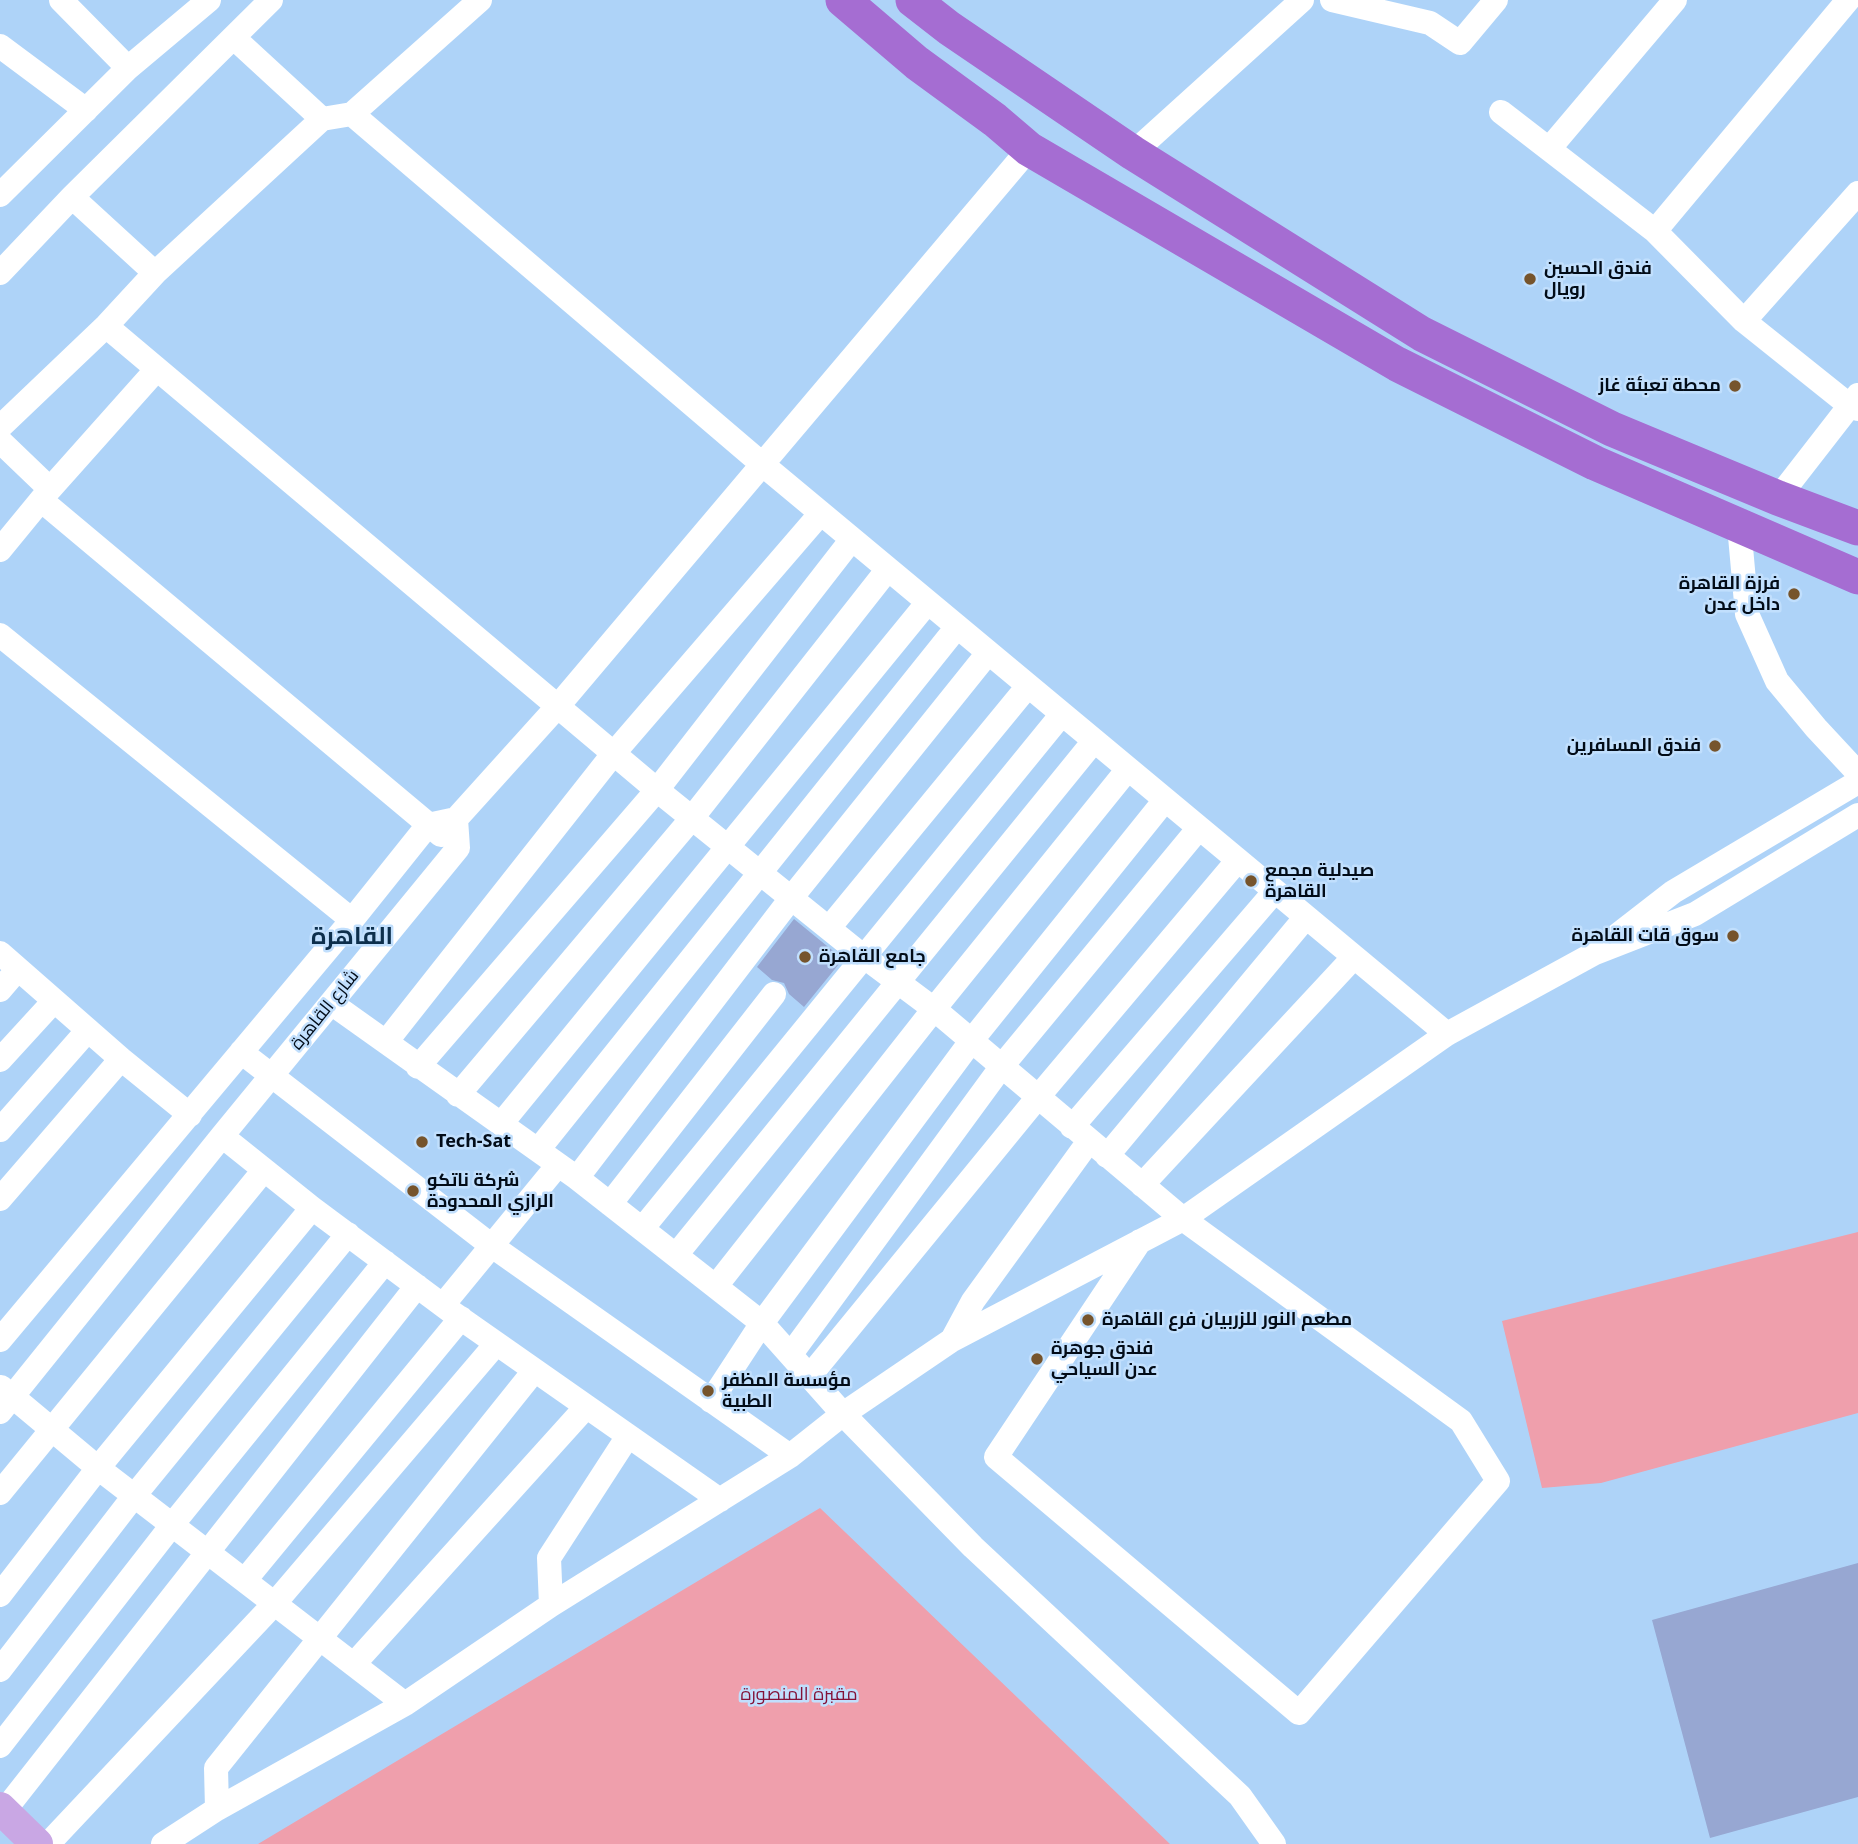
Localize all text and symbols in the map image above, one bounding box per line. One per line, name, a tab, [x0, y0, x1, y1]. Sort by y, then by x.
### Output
place label: فندق الحسين رويال	[1544, 258, 1652, 300]
marker: فندق الحسين رويال	[1522, 271, 1538, 287]
place label: محطة تعبئة غاز	[1599, 375, 1721, 397]
marker: محطة تعبئة غاز	[1727, 378, 1743, 394]
place label: فرزة القاهرة داخل عدن	[1679, 573, 1780, 616]
marker: فرزة القاهرة داخل عدن	[1786, 586, 1802, 602]
place label: فندق المسافرين	[1567, 735, 1701, 757]
marker: فندق المسافرين	[1707, 738, 1723, 754]
place label: صيدلية مجمع القاهرة	[1265, 860, 1374, 903]
marker: صيدلية مجمع القاهرة	[1243, 873, 1259, 889]
district label: القاهرة	[311, 923, 393, 951]
place label: سوق قات القاهرة	[1572, 925, 1719, 947]
marker: سوق قات القاهرة	[1725, 928, 1741, 944]
place label: جامع القاهرة	[819, 946, 926, 968]
marker: جامع القاهرة	[797, 949, 813, 965]
street label: شارع القاهرة	[286, 966, 364, 1054]
place label: Tech-Sat	[436, 1131, 511, 1153]
marker: Tech-Sat	[414, 1134, 430, 1150]
place label: شركة ناتكو الرازي المحدودة	[427, 1170, 554, 1212]
marker: شركة ناتكو الرازي المحدودة	[405, 1183, 421, 1199]
place label: مطعم النور للزربيان فرع القاهرة	[1102, 1309, 1352, 1331]
marker: مطعم النور للزربيان فرع القاهرة	[1080, 1312, 1096, 1328]
place label: فندق جوهرة عدن السياحي	[1051, 1338, 1158, 1380]
marker: فندق جوهرة عدن السياحي	[1029, 1351, 1045, 1367]
place label: مؤسسة المظفر الطبية	[722, 1370, 851, 1412]
marker: مؤسسة المظفر الطبية	[700, 1383, 716, 1399]
park label: مقبرة المنصورة	[740, 1684, 858, 1706]

